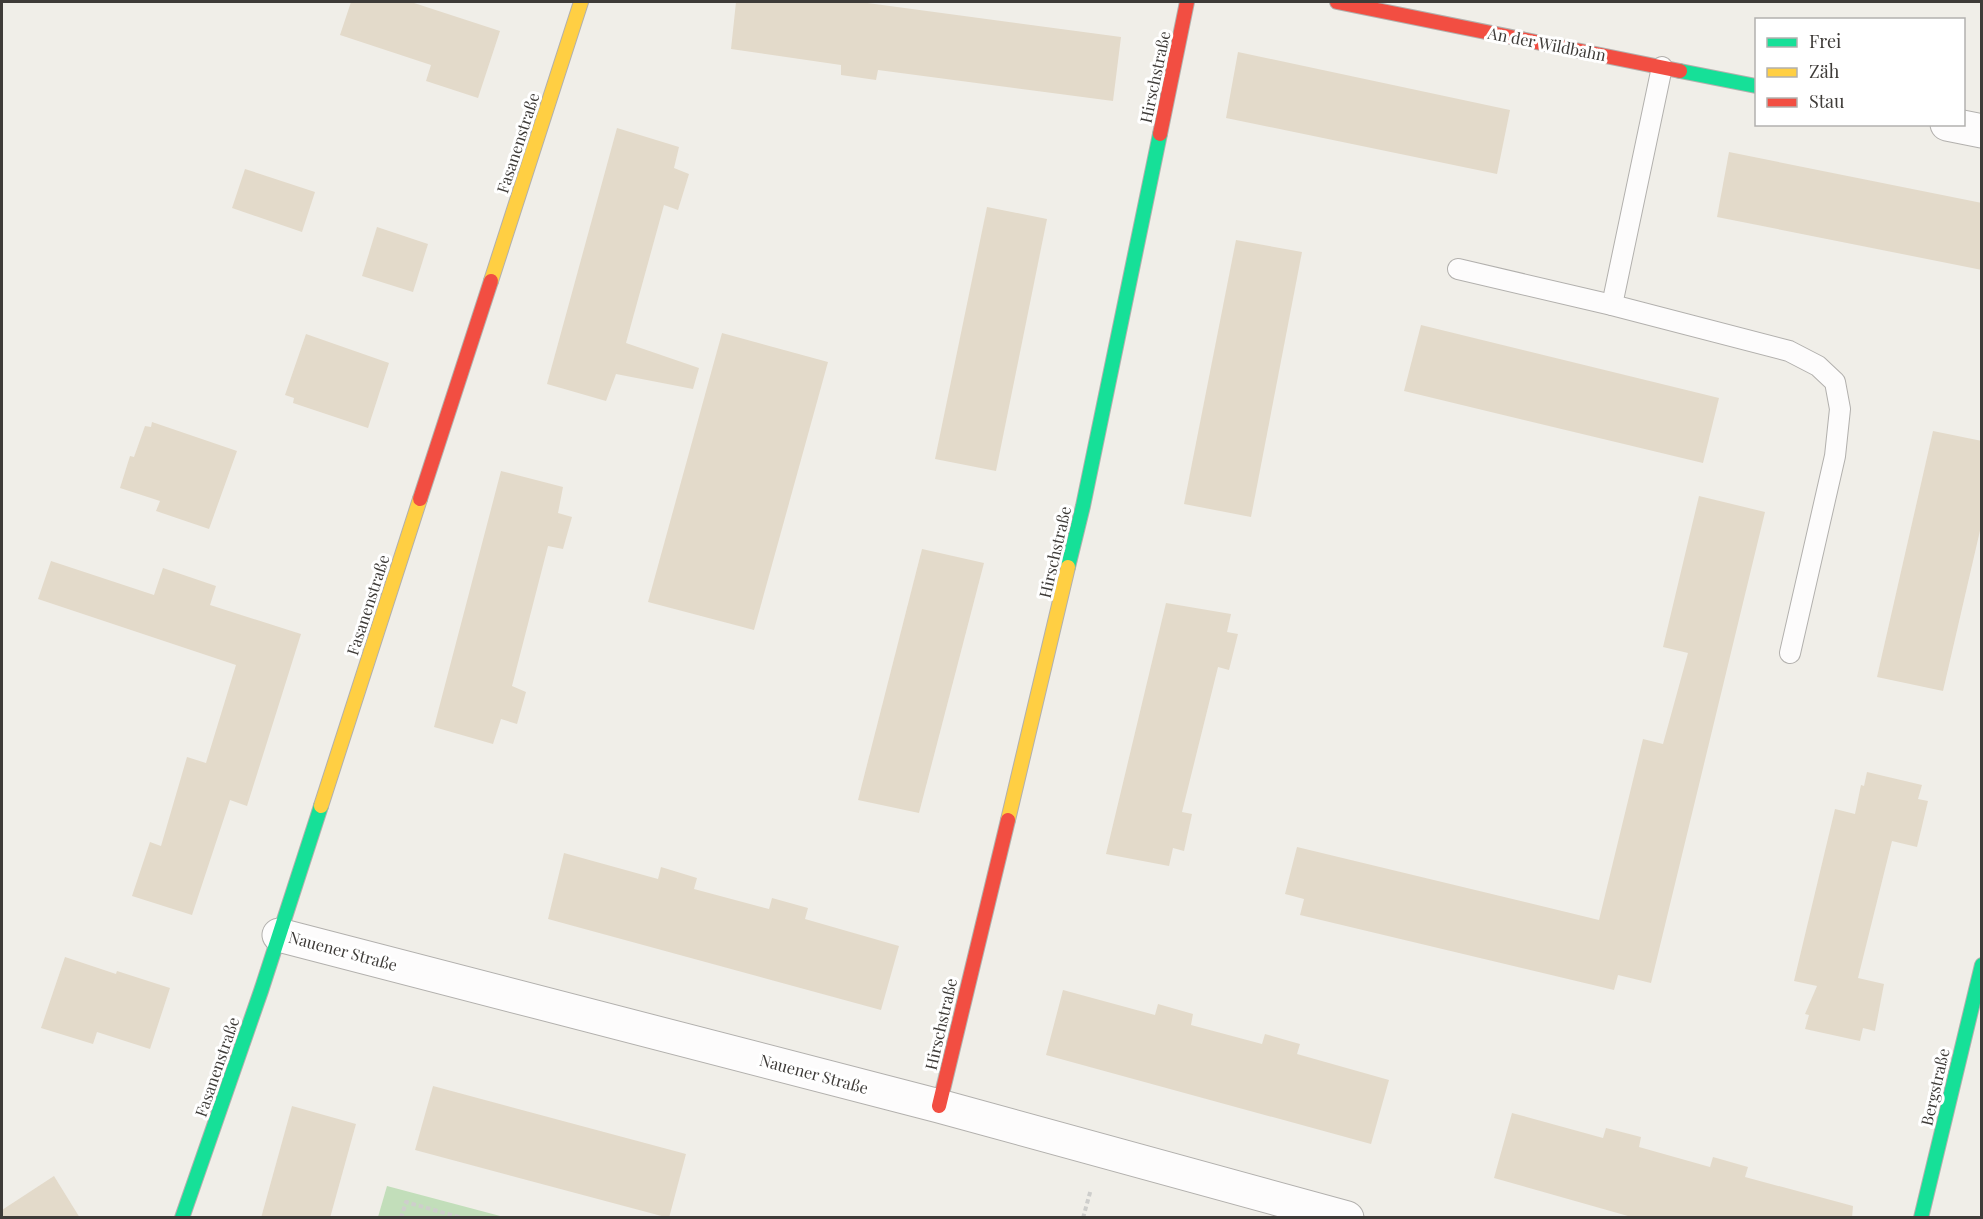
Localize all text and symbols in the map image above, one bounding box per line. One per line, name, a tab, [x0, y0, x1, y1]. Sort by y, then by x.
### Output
legend	[1755, 18, 1965, 126]
street label: An der Wildbahn	[1485, 22, 1608, 65]
street label: Hirschstraße	[1135, 29, 1175, 125]
text: Frei	[1809, 29, 1841, 53]
text: Zäh	[1809, 59, 1840, 83]
text: Stau	[1809, 89, 1845, 113]
street label: Fasanenstraße	[491, 90, 544, 196]
street label: Hirschstraße	[1034, 504, 1075, 600]
street label: Fasanenstraße	[341, 552, 394, 658]
street label: Nauener Straße	[287, 926, 400, 975]
street label: Hirschstraße	[920, 976, 961, 1072]
street label: Fasanenstraße	[190, 1014, 243, 1120]
street label: Bergstraße	[1915, 1046, 1954, 1128]
street label: Nauener Straße	[758, 1049, 871, 1098]

